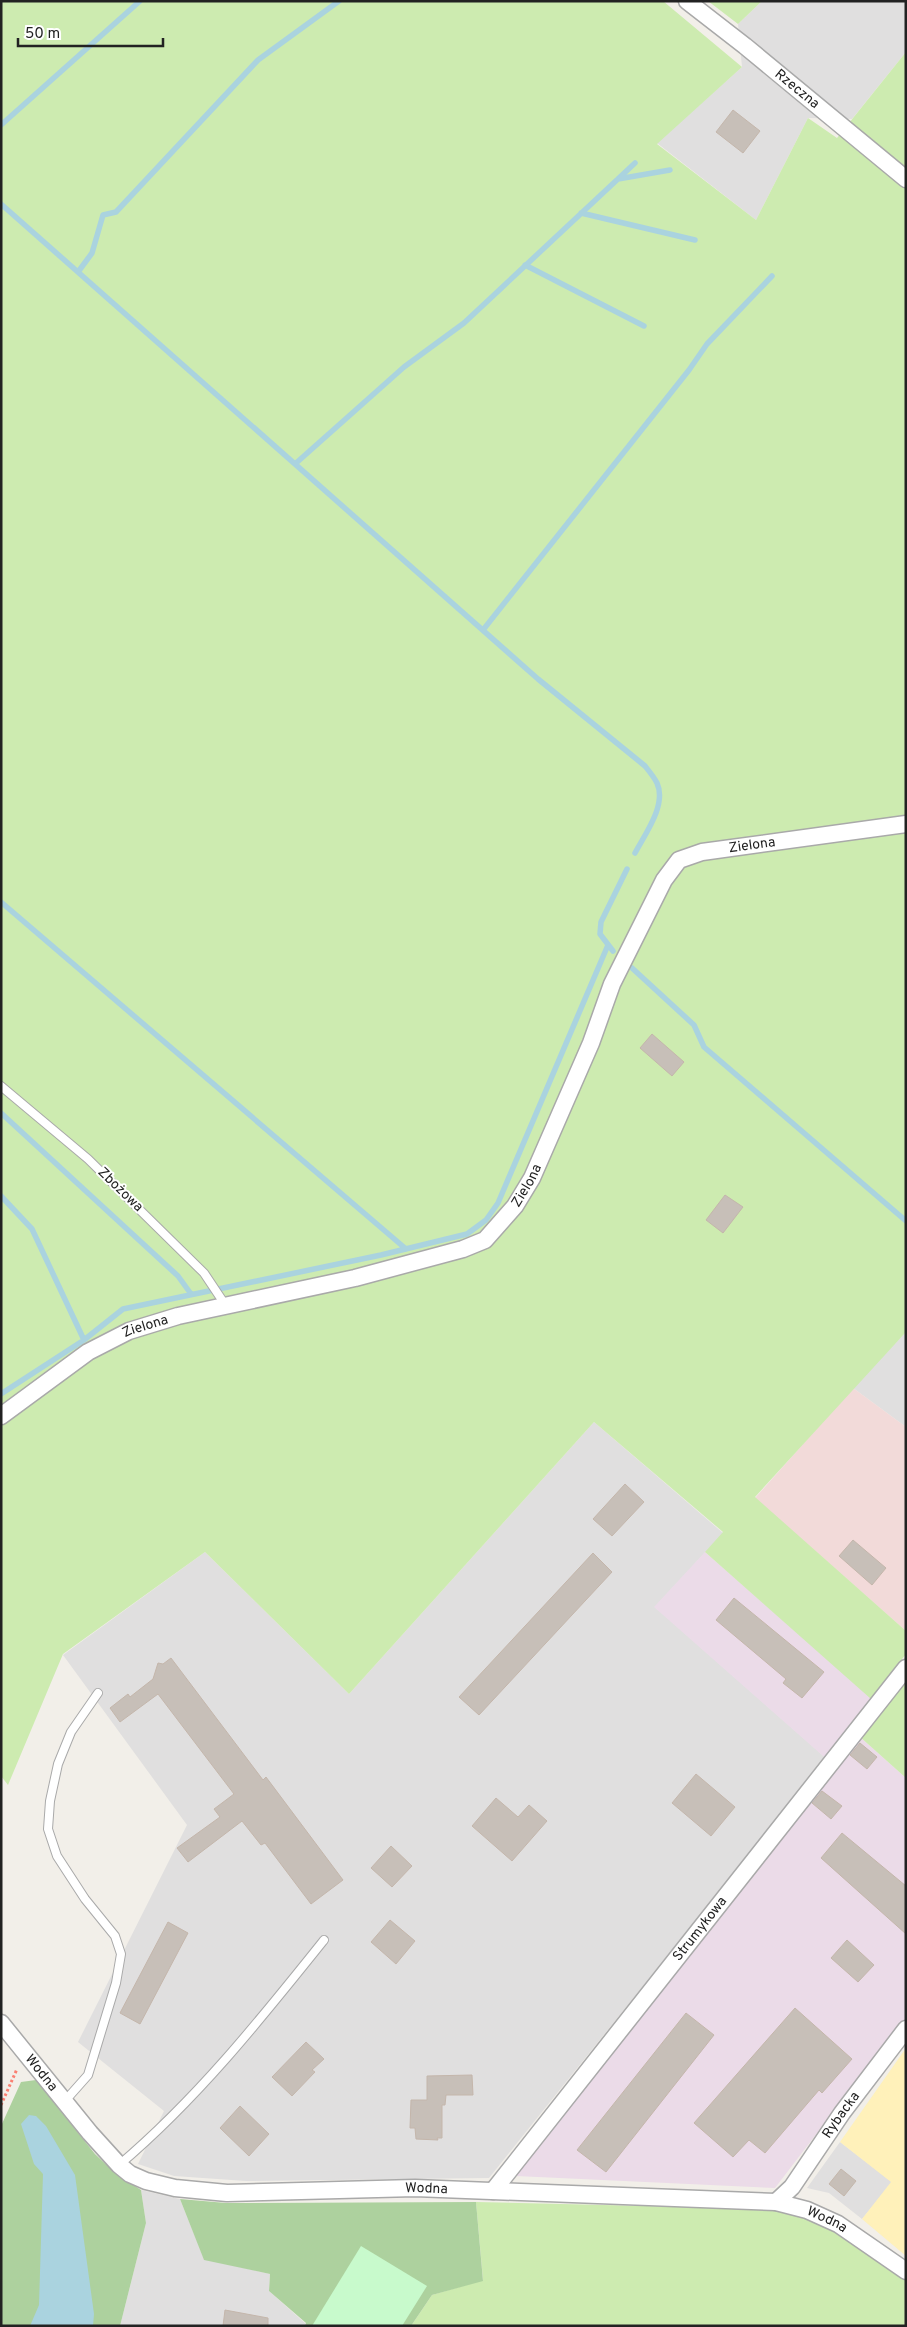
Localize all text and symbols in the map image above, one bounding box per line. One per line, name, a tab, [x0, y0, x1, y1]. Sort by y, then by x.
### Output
scale bar	[18, 15, 162, 47]
text: 50 m	[25, 25, 60, 44]
street label: Rzeczna	[771, 66, 823, 113]
street label: Zielona	[727, 834, 776, 857]
street label: Zielona	[508, 1161, 546, 1210]
street label: Zbożowa	[94, 1164, 146, 1216]
street label: Zielona	[119, 1311, 170, 1342]
street label: Strumykowa	[669, 1893, 731, 1965]
street label: Wodna	[21, 2051, 61, 2095]
street label: Rybacka	[819, 2088, 864, 2142]
street label: Wodna	[405, 2179, 448, 2198]
street label: Wodna	[804, 2203, 851, 2236]

